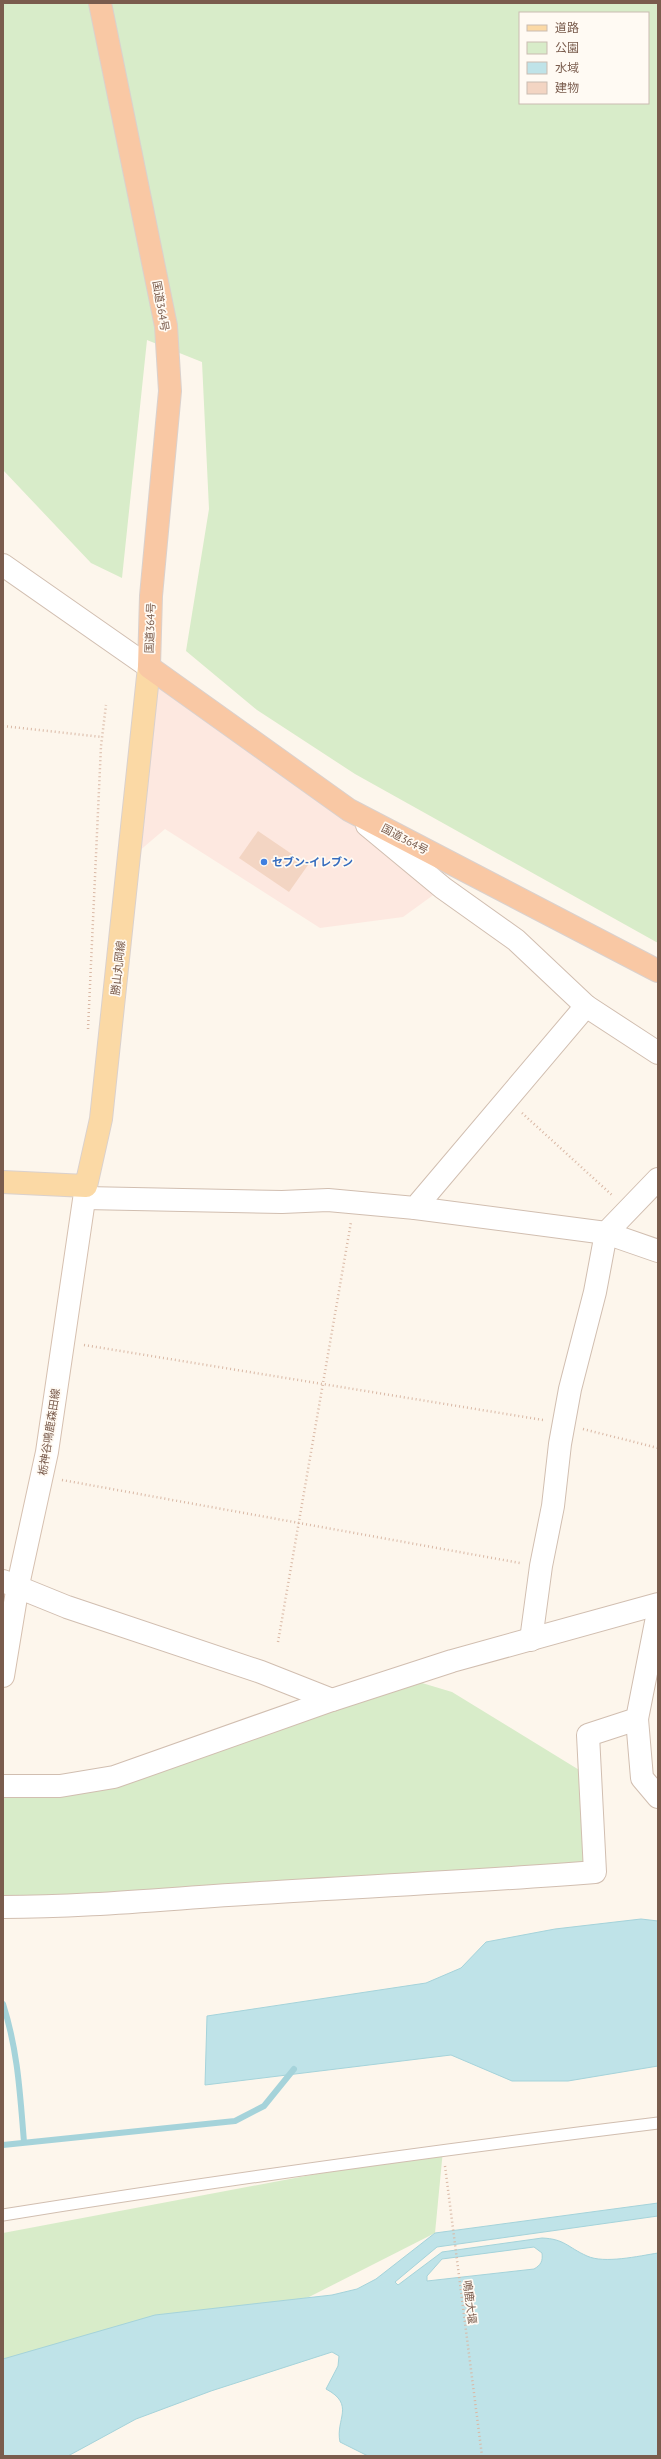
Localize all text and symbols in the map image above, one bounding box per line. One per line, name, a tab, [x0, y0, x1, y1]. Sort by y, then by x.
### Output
legend	[519, 12, 649, 104]
text: 道路	[555, 20, 579, 35]
text: 公園	[555, 40, 579, 55]
text: 水域	[555, 60, 579, 75]
text: 建物	[555, 80, 579, 95]
street label: 国道364号	[150, 280, 172, 332]
street label: 国道364号	[142, 602, 158, 654]
street label: 国道364号	[379, 821, 431, 857]
place label: セブン-イレブン	[272, 855, 353, 869]
marker: セブン-イレブン	[259, 857, 269, 867]
street label: 勝山丸岡線	[108, 940, 128, 996]
street label: 栃神谷鳴鹿森田線	[35, 1387, 63, 1477]
street label: 鳴鹿大堰	[460, 2279, 480, 2325]

